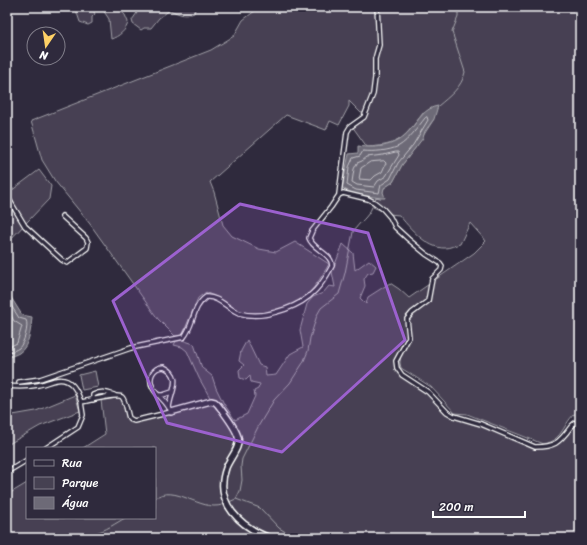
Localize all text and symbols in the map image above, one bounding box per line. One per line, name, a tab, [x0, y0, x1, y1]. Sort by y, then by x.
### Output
north arrow	[26, 26, 66, 66]
text: N	[38, 45, 51, 66]
legend	[26, 447, 156, 519]
text: Rua	[62, 452, 83, 474]
text: Parque	[62, 472, 99, 494]
text: Água	[61, 492, 89, 514]
scale bar	[433, 493, 525, 519]
text: 200 m	[439, 496, 473, 518]

